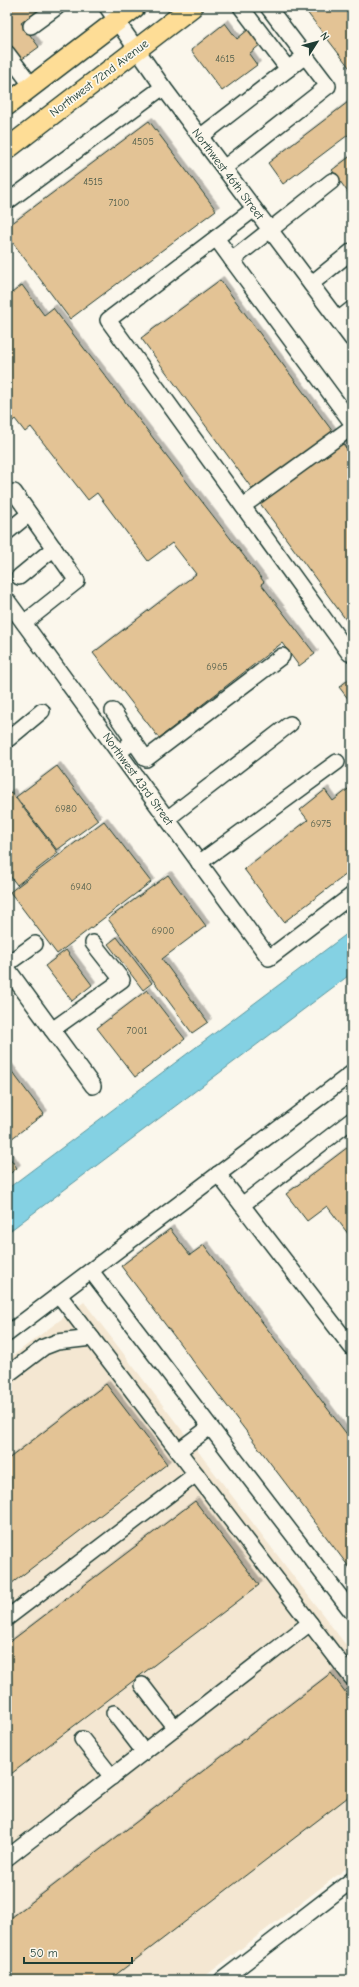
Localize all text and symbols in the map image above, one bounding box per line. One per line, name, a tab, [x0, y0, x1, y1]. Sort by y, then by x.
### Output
north arrow	[297, 22, 337, 62]
text: N	[317, 30, 332, 43]
street label: Northwest 72nd Avenue	[47, 36, 151, 120]
house number: 4615	[215, 53, 235, 65]
street label: Northwest 46th Street	[189, 126, 267, 223]
house number: 4505	[132, 136, 154, 148]
house number: 4515	[83, 176, 103, 188]
house number: 7100	[109, 197, 129, 209]
house number: 6965	[206, 661, 228, 673]
street label: Northwest 43rd Street	[100, 730, 177, 828]
house number: 6980	[55, 803, 77, 815]
house number: 6975	[311, 818, 331, 830]
house number: 6940	[70, 881, 92, 893]
house number: 6900	[152, 925, 174, 937]
house number: 7001	[127, 1025, 147, 1037]
scale bar	[24, 1939, 132, 1965]
text: 50 m	[30, 1946, 58, 1960]

